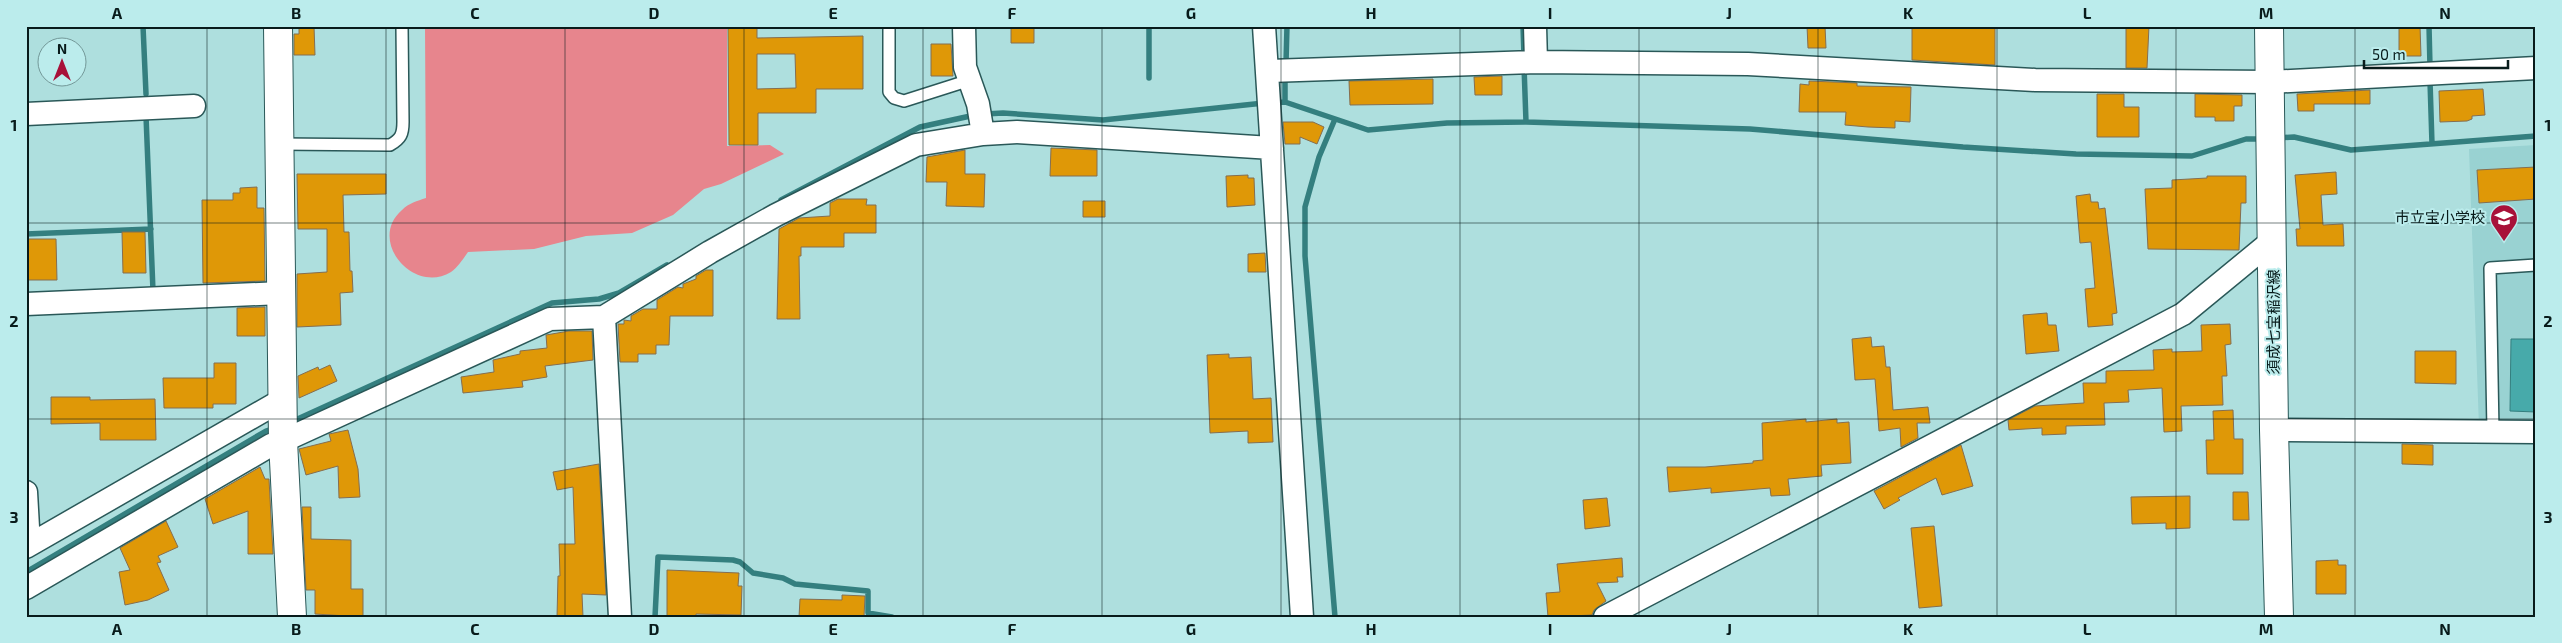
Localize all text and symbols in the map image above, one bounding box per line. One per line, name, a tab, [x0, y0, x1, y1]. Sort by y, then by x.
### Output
text: A	[112, 3, 123, 22]
text: B	[291, 3, 301, 22]
text: C	[470, 3, 480, 22]
text: D	[649, 3, 660, 22]
text: E	[828, 3, 838, 22]
text: F	[1008, 3, 1017, 22]
text: G	[1186, 3, 1196, 22]
text: H	[1365, 3, 1377, 22]
text: I	[1548, 3, 1552, 22]
text: J	[1726, 3, 1732, 22]
text: K	[1903, 3, 1914, 22]
text: L	[2083, 3, 2092, 22]
text: M	[2259, 3, 2273, 22]
text: N	[2439, 3, 2451, 22]
north arrow	[38, 38, 88, 88]
scale bar	[2364, 38, 2508, 70]
text: N	[57, 40, 67, 57]
text: 50 m	[2372, 45, 2406, 63]
text: 1	[11, 115, 17, 134]
text: 1	[2545, 115, 2551, 134]
school or university icon: 市立宝小学校	[2489, 203, 2519, 242]
place label: 市立宝小学校	[2395, 208, 2485, 226]
street label: 須成七宝稲沢線	[2264, 269, 2282, 375]
text: 2	[9, 311, 19, 330]
text: 2	[2543, 311, 2553, 330]
text: 3	[9, 507, 19, 526]
text: 3	[2543, 507, 2553, 526]
text: A	[112, 619, 123, 638]
text: B	[291, 619, 301, 638]
text: C	[470, 619, 480, 638]
text: D	[649, 619, 660, 638]
text: E	[828, 619, 838, 638]
text: F	[1008, 619, 1017, 638]
text: G	[1186, 619, 1196, 638]
text: H	[1365, 619, 1377, 638]
text: I	[1548, 619, 1552, 638]
text: J	[1726, 619, 1732, 638]
text: K	[1903, 619, 1914, 638]
text: L	[2083, 619, 2092, 638]
text: M	[2259, 619, 2273, 638]
text: N	[2439, 619, 2451, 638]

